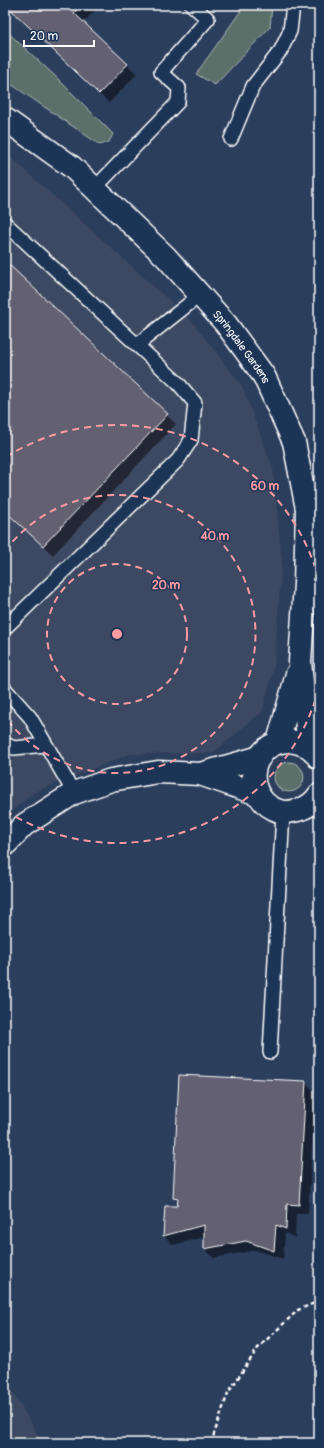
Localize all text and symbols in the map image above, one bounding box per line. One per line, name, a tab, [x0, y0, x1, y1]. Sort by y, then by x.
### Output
scale bar	[24, 22, 94, 48]
text: 20 m	[30, 29, 59, 44]
street label: Springdale Gardens	[210, 308, 272, 385]
text: 60 m	[251, 479, 280, 494]
text: 40 m	[200, 529, 230, 544]
text: 20 m	[152, 578, 180, 593]
centre of rings	[110, 627, 124, 641]

